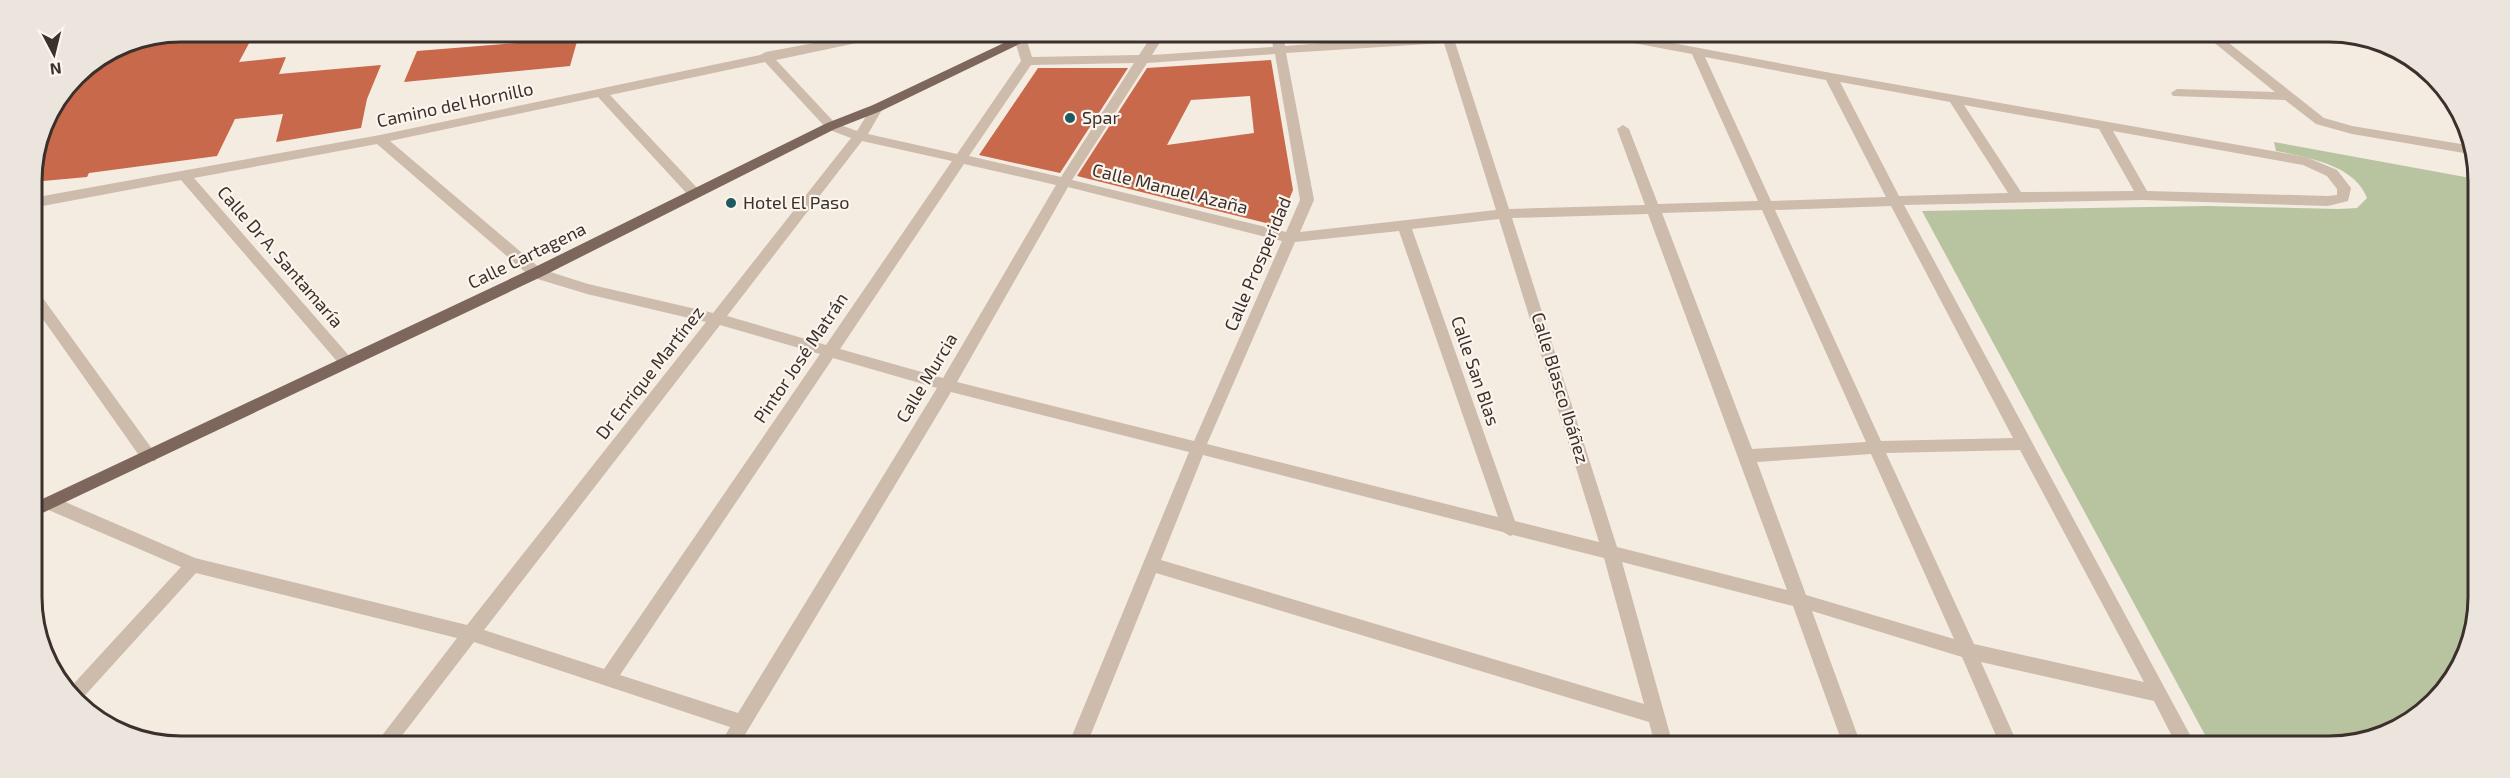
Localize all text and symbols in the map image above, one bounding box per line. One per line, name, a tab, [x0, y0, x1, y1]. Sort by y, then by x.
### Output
north arrow	[24, 24, 84, 84]
text: N	[49, 59, 63, 80]
street label: Camino del Hornillo	[375, 77, 535, 131]
place label: Spar	[1082, 106, 1120, 128]
marker: Spar	[1063, 111, 1077, 125]
street label: Calle Manuel Azaña	[1090, 158, 1250, 218]
street label: Calle Dr A. Santamaría	[213, 181, 348, 332]
place label: Hotel El Paso	[743, 191, 849, 213]
street label: Calle Prosperidad	[1219, 193, 1295, 334]
marker: Hotel El Paso	[724, 196, 738, 210]
street label: Calle Cartagena	[464, 217, 589, 293]
street label: Pintor José Matrán	[748, 288, 852, 427]
street label: Dr Enrique Martínez	[590, 301, 708, 443]
street label: Calle Blasco Ibáñez	[1527, 309, 1594, 466]
street label: Calle San Blas	[1447, 313, 1505, 428]
street label: Calle Murcia	[891, 329, 962, 426]

